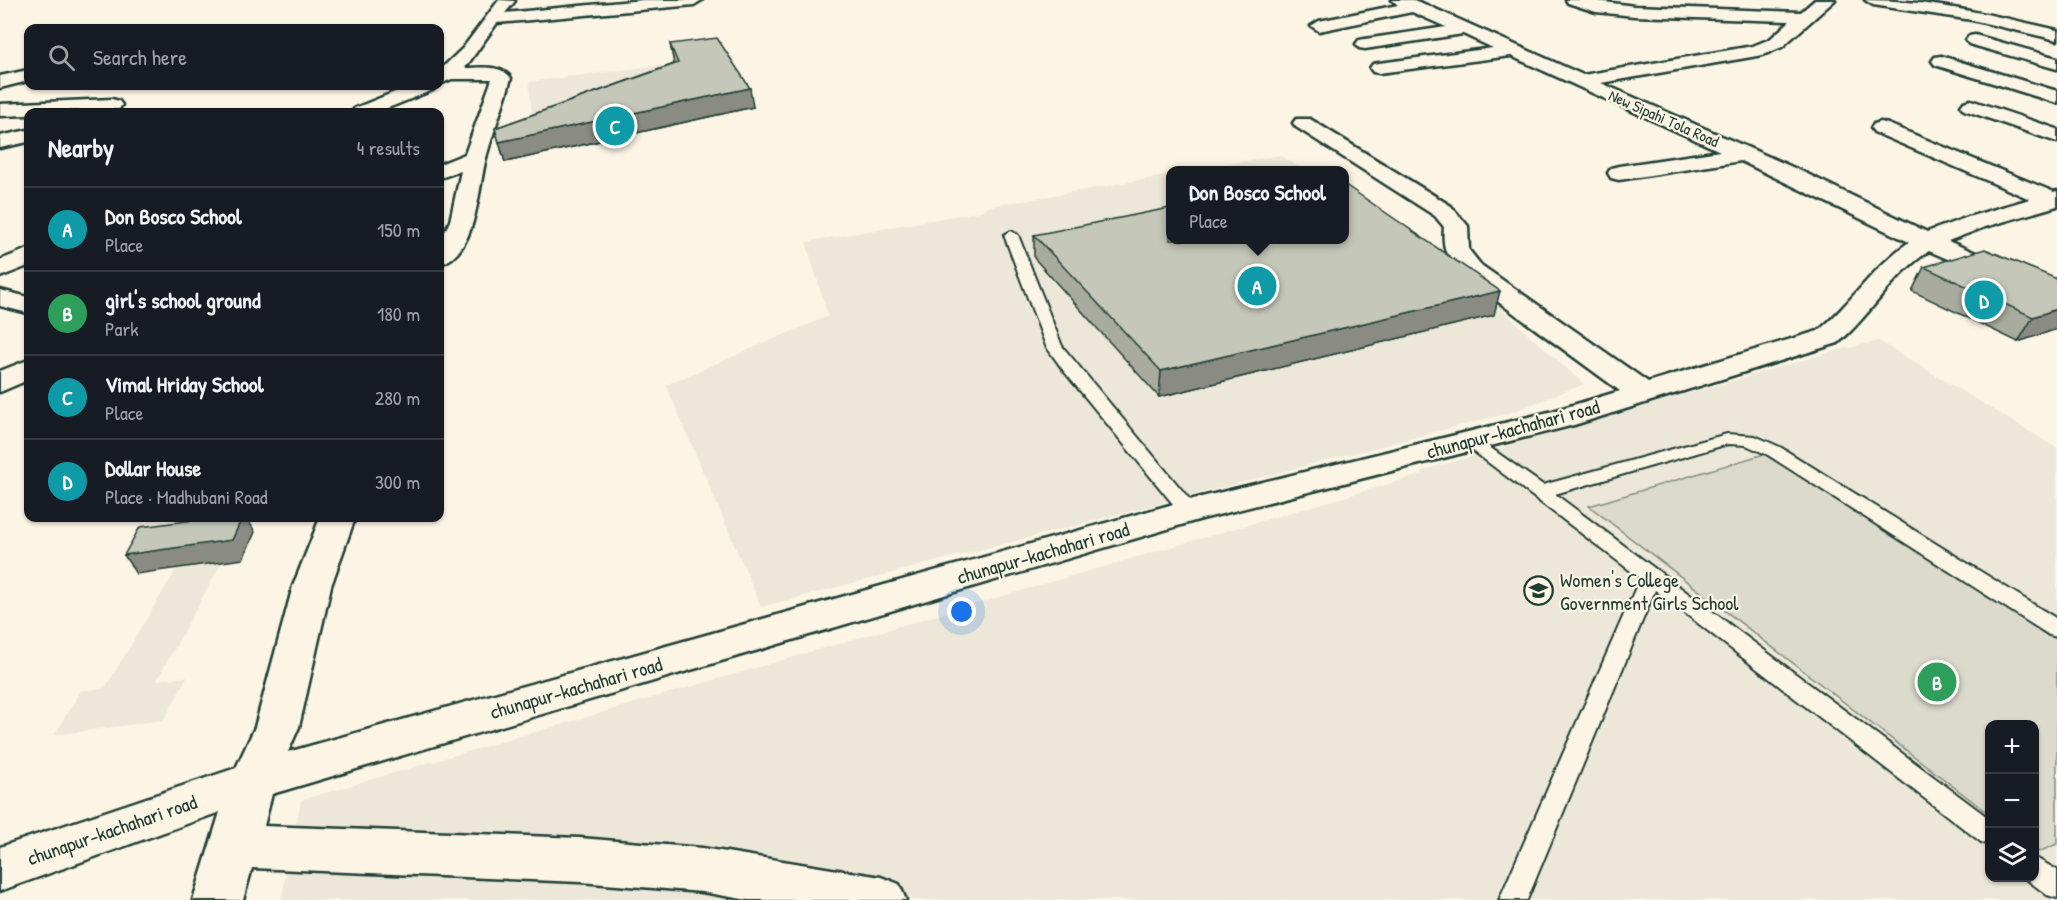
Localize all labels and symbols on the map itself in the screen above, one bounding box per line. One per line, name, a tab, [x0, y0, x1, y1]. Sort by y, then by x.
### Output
street label: New Sipahi Tola Road	[1605, 84, 1723, 152]
pin: C	[596, 104, 634, 148]
pin: A	[1238, 264, 1276, 308]
pin: D	[1964, 278, 2004, 322]
street label: chunapur-kachahari road	[1423, 392, 1602, 465]
street label: chunapur-kachahari road	[954, 515, 1132, 590]
place label: Women's College Government Girls School	[1560, 566, 1739, 616]
school or university icon: Women's College Government Girls School	[1523, 575, 1555, 607]
your location	[947, 597, 976, 626]
street label: chunapur-kachahari road	[487, 650, 665, 725]
pin: B	[1918, 660, 1956, 704]
street label: chunapur-kachahari road	[23, 788, 201, 871]

